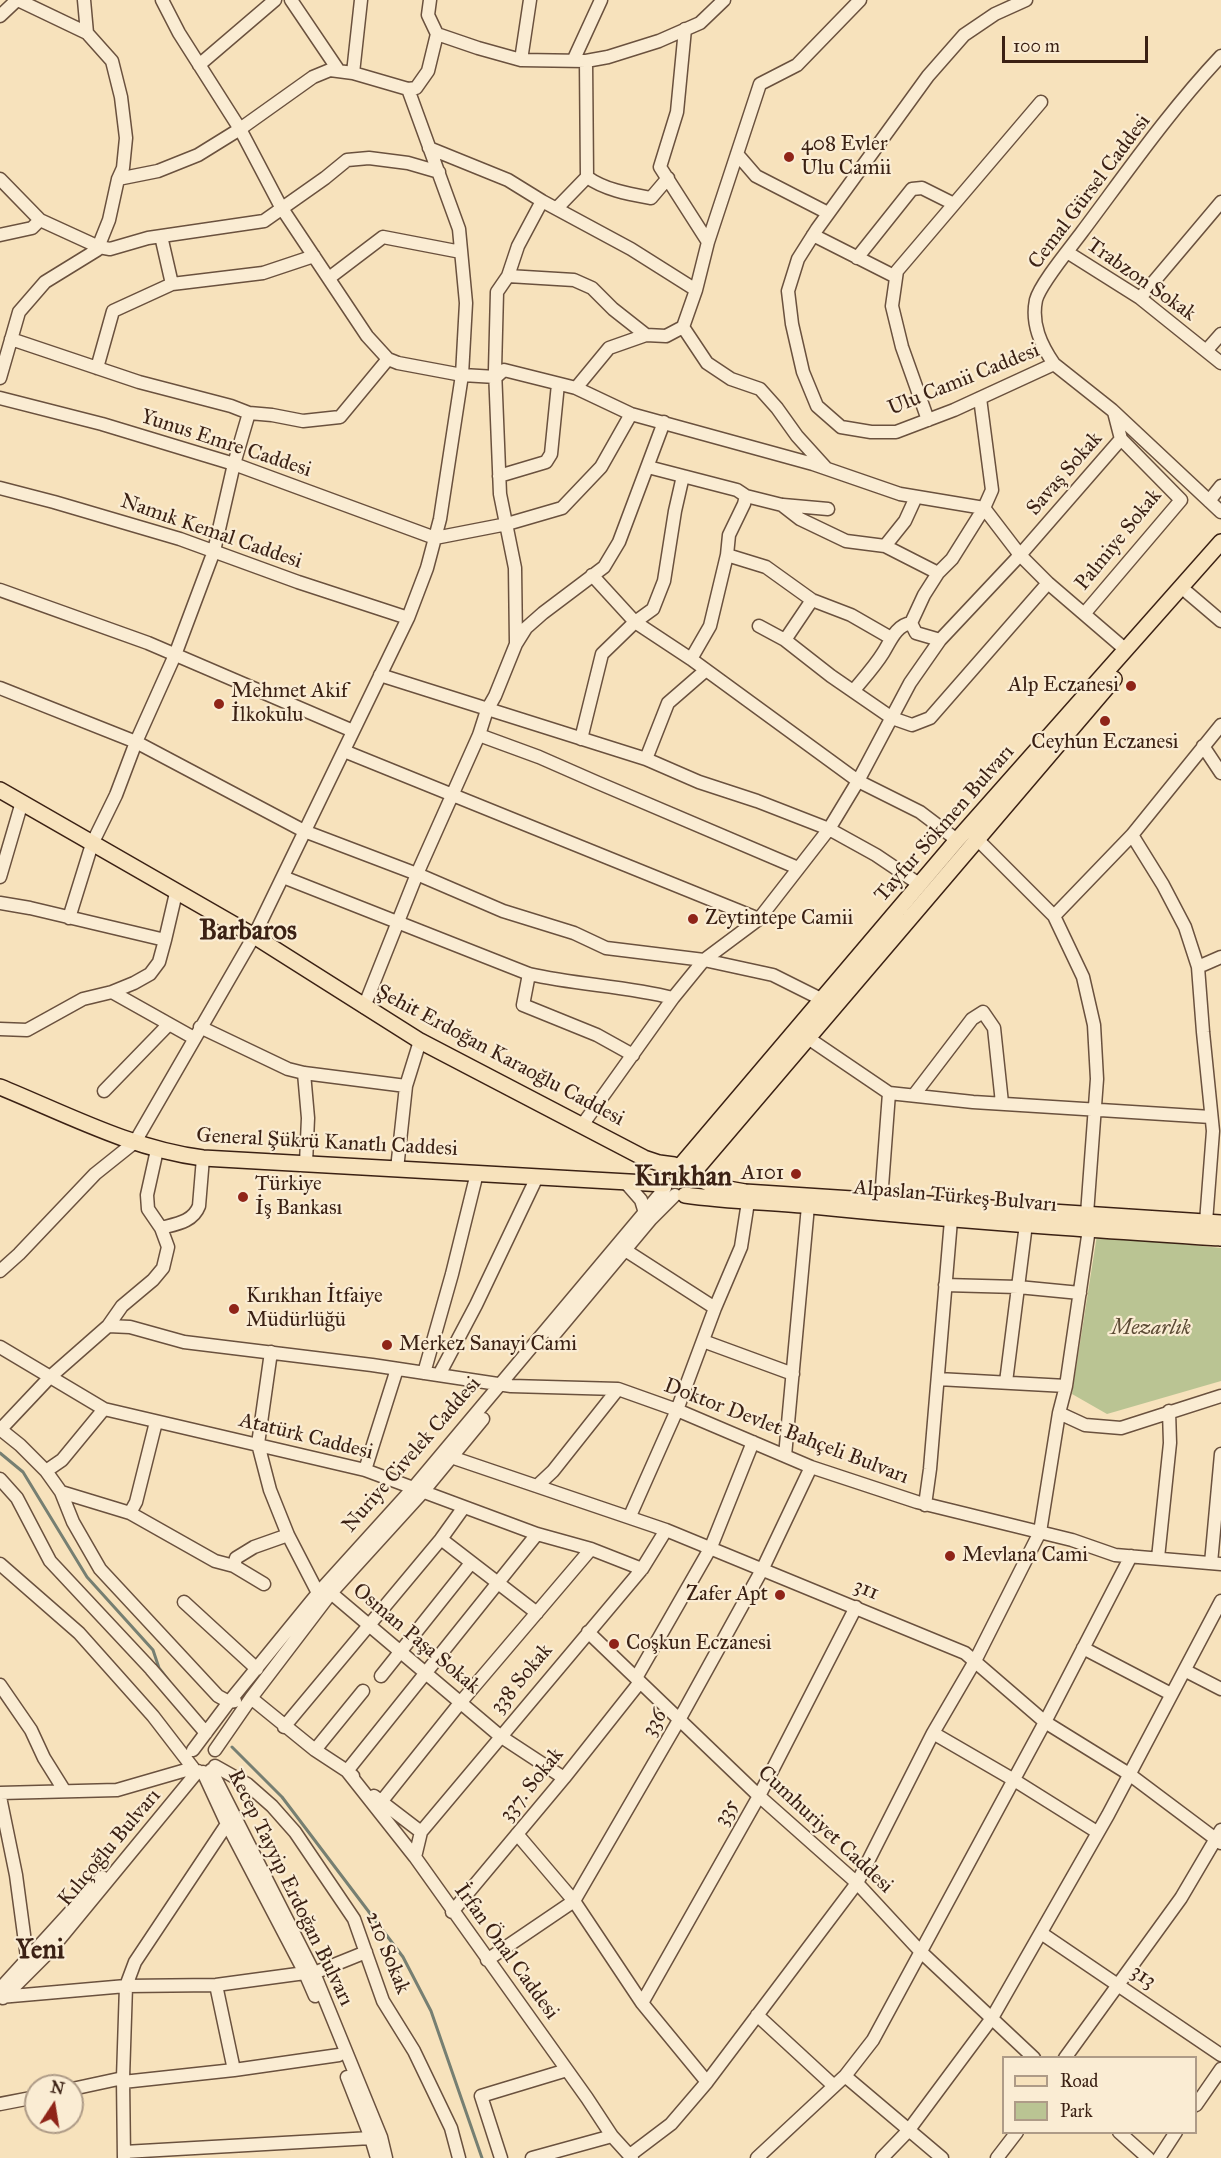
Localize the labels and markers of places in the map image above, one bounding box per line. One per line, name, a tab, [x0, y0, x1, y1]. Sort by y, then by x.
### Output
place label: 408 Evler Ulu Camii	[801, 132, 891, 182]
marker: 408 Evler Ulu Camii	[782, 150, 796, 164]
place label: Alp Eczanesi	[1008, 673, 1119, 699]
place label: Mehmet Akif İlkokulu	[231, 679, 348, 729]
marker: Alp Eczanesi	[1124, 679, 1138, 693]
marker: Mehmet Akif İlkokulu	[212, 697, 226, 711]
marker: Ceyhun Eczanesi	[1098, 714, 1112, 728]
place label: Ceyhun Eczanesi	[1031, 730, 1179, 756]
place label: Zeytintepe Camii	[705, 906, 853, 932]
marker: Zeytintepe Camii	[686, 912, 700, 926]
place label: A101	[741, 1161, 784, 1187]
marker: A101	[789, 1167, 803, 1181]
place label: Türkiye İş Bankası	[255, 1172, 342, 1222]
marker: Türkiye İş Bankası	[236, 1190, 250, 1204]
place label: Kırıkhan İtfaiye Müdürlüğü	[246, 1284, 383, 1334]
marker: Kırıkhan İtfaiye Müdürlüğü	[227, 1302, 241, 1316]
place label: Merkez Sanayi Cami	[399, 1332, 577, 1358]
marker: Merkez Sanayi Cami	[380, 1338, 394, 1352]
place label: Mevlana Cami	[962, 1543, 1088, 1569]
marker: Mevlana Cami	[943, 1549, 957, 1563]
place label: Zafer Apt	[686, 1582, 768, 1608]
marker: Zafer Apt	[773, 1588, 787, 1602]
place label: Coşkun Eczanesi	[626, 1631, 772, 1657]
marker: Coşkun Eczanesi	[607, 1637, 621, 1651]

